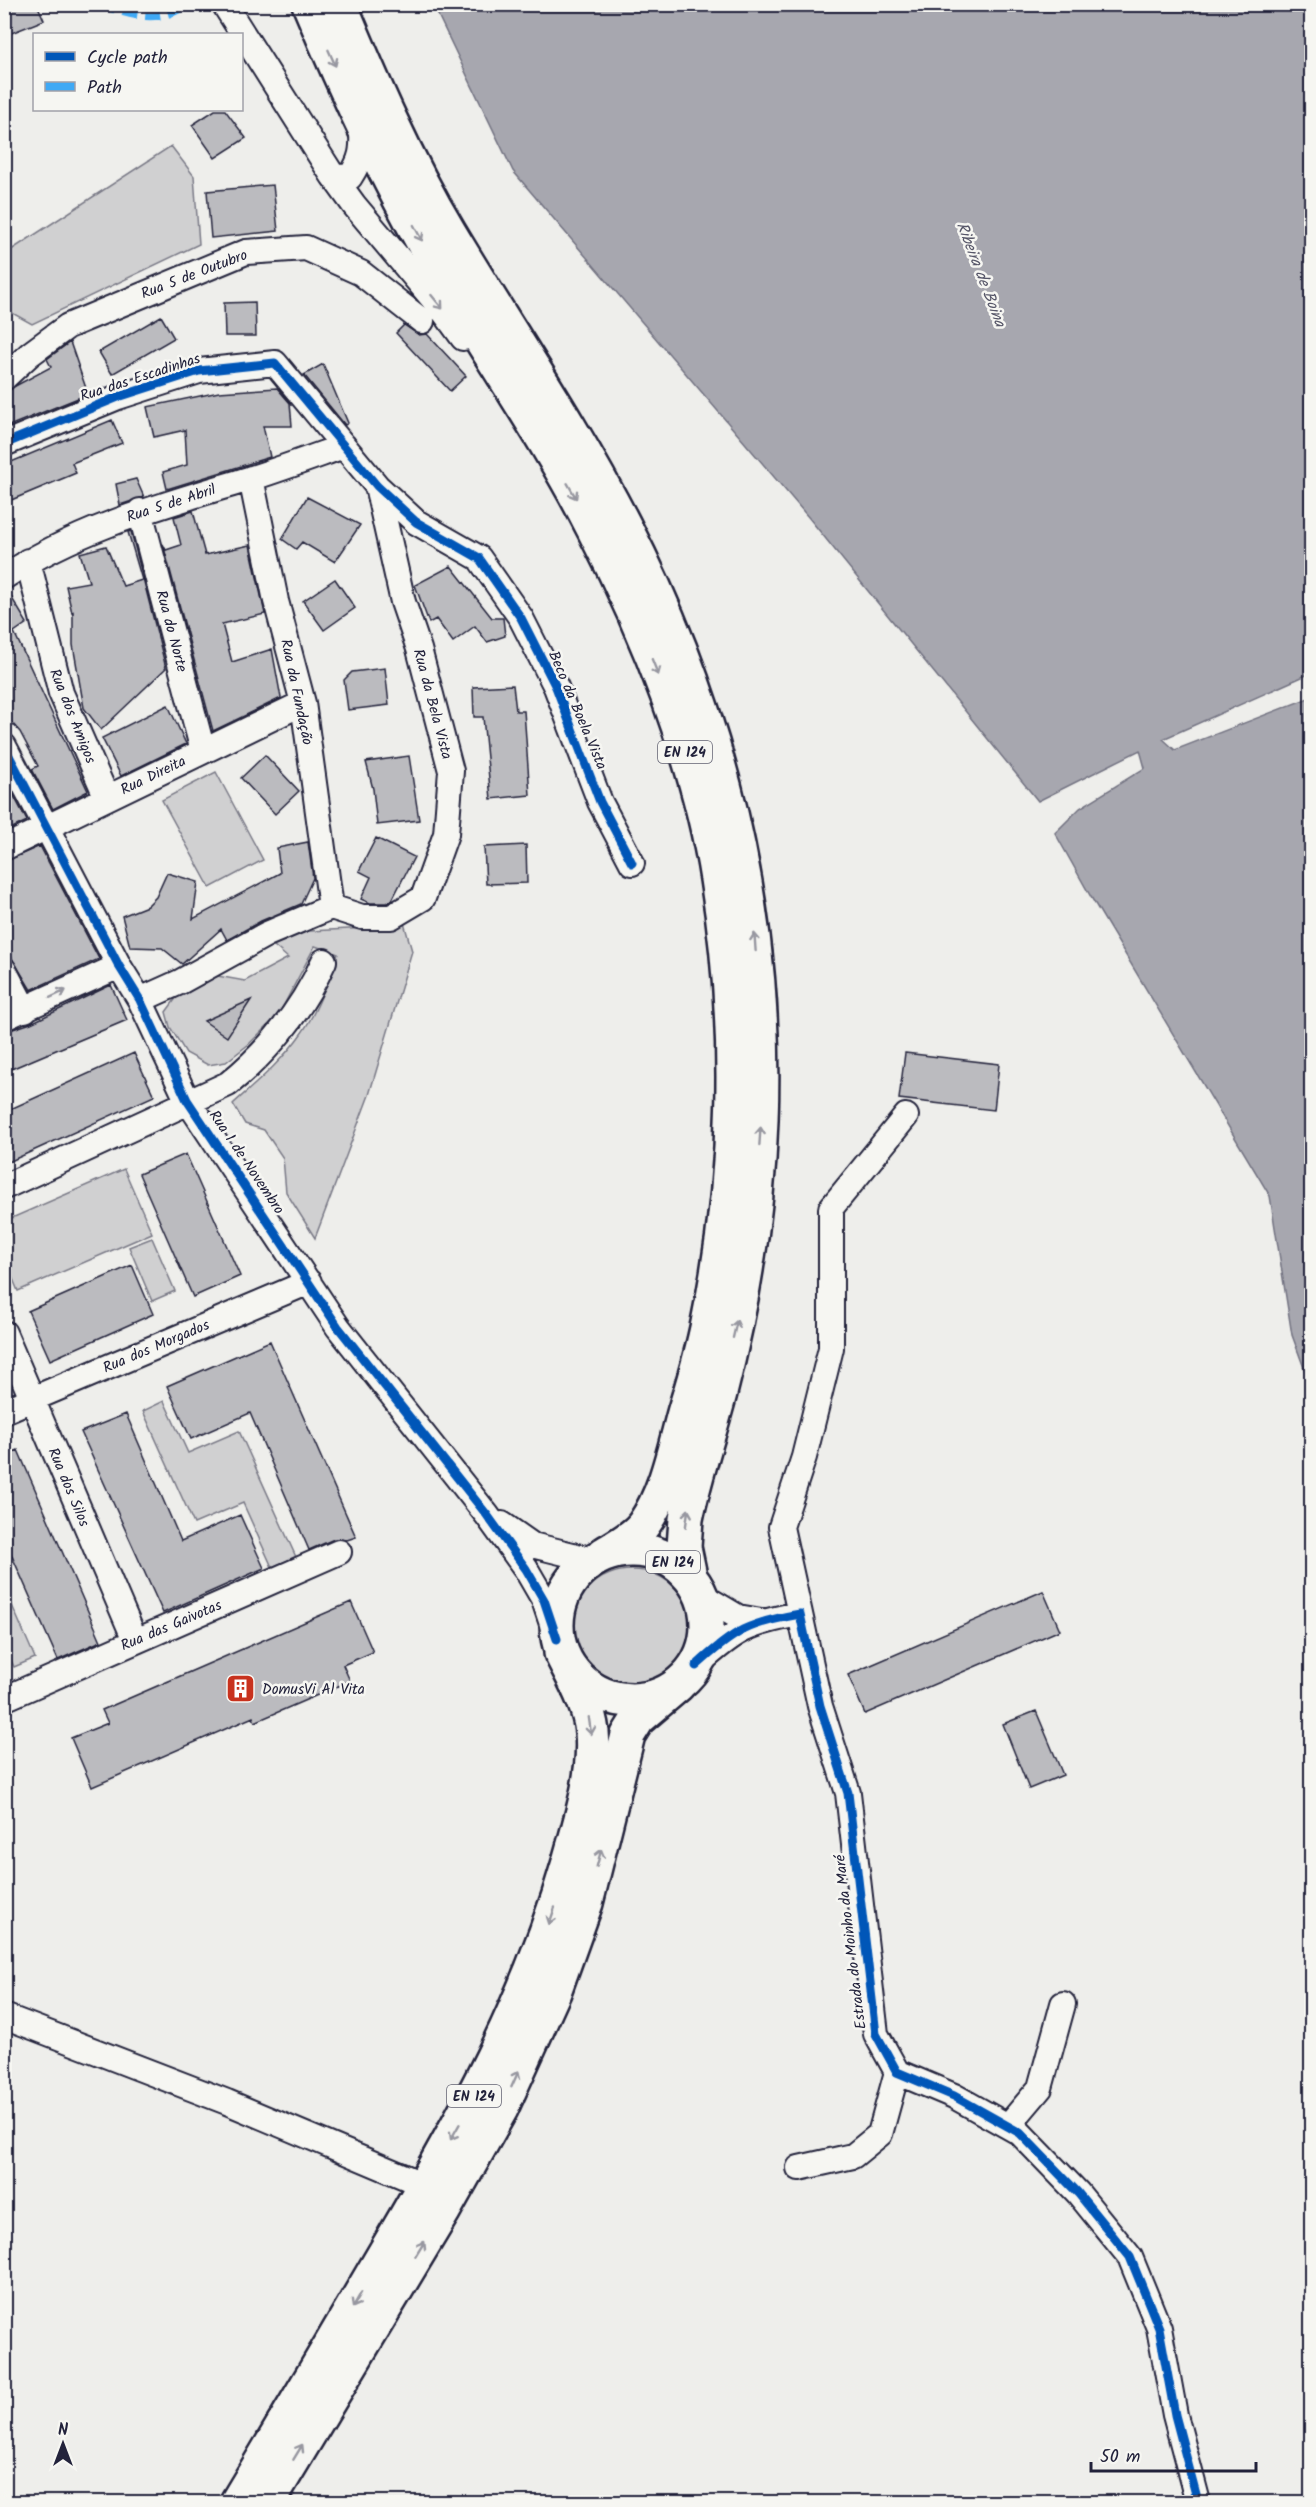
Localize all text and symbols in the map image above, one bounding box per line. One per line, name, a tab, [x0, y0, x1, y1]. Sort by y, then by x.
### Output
legend	[33, 33, 243, 111]
text: Cycle path	[87, 44, 168, 73]
one-way arrow	[327, 49, 338, 67]
text: Path	[87, 74, 122, 103]
water label: Ribeira de Boina	[949, 218, 1013, 332]
one-way arrow	[412, 224, 424, 241]
street label: Rua 5 de Outubro	[138, 244, 251, 306]
one-way arrow	[430, 294, 443, 310]
street label: Rua das Escadinhas	[77, 347, 204, 409]
street label: Rua 5 de Abril	[124, 478, 219, 530]
one-way arrow	[566, 482, 578, 499]
street label: Rua do Norte	[149, 588, 194, 675]
street label: Rua da Fundação	[273, 637, 319, 748]
street label: Rua da Bela Vista	[406, 646, 458, 762]
street label: Beco da Boela Vista	[541, 647, 613, 774]
one-way arrow	[650, 657, 661, 676]
street label: Rua dos Amigos	[42, 665, 102, 768]
road number: EN 124	[658, 741, 712, 763]
street label: Rua Direita	[117, 750, 190, 802]
one-way arrow	[749, 932, 760, 952]
one-way arrow	[48, 988, 66, 1000]
street label: Rua 1 de Novembro	[202, 1105, 290, 1220]
one-way arrow	[755, 1127, 766, 1147]
street label: Rua dos Morgados	[99, 1313, 214, 1380]
one-way arrow	[730, 1320, 742, 1339]
street label: Rua dos Silos	[41, 1444, 96, 1531]
one-way arrow	[682, 1509, 693, 1529]
road number: EN 124	[646, 1551, 700, 1573]
street label: Rua das Gaivotas	[117, 1594, 226, 1658]
building icon: DomusVi Al Vita	[225, 1673, 257, 1705]
place label: DomusVi Al Vita	[262, 1678, 365, 1702]
one-way arrow	[585, 1716, 596, 1736]
one-way arrow	[593, 1849, 605, 1868]
street label: Estrada do Moinho da Maré	[828, 1852, 874, 2031]
one-way arrow	[546, 1906, 557, 1925]
one-way arrow	[509, 2070, 521, 2088]
road number: EN 124	[447, 2085, 501, 2107]
one-way arrow	[449, 2123, 461, 2140]
one-way arrow	[415, 2241, 427, 2258]
one-way arrow	[351, 2291, 362, 2309]
north arrow	[33, 2414, 93, 2474]
text: N	[58, 2418, 68, 2443]
scale bar	[1091, 2435, 1256, 2473]
text: 50 m	[1100, 2443, 1140, 2472]
one-way arrow	[292, 2444, 304, 2461]

